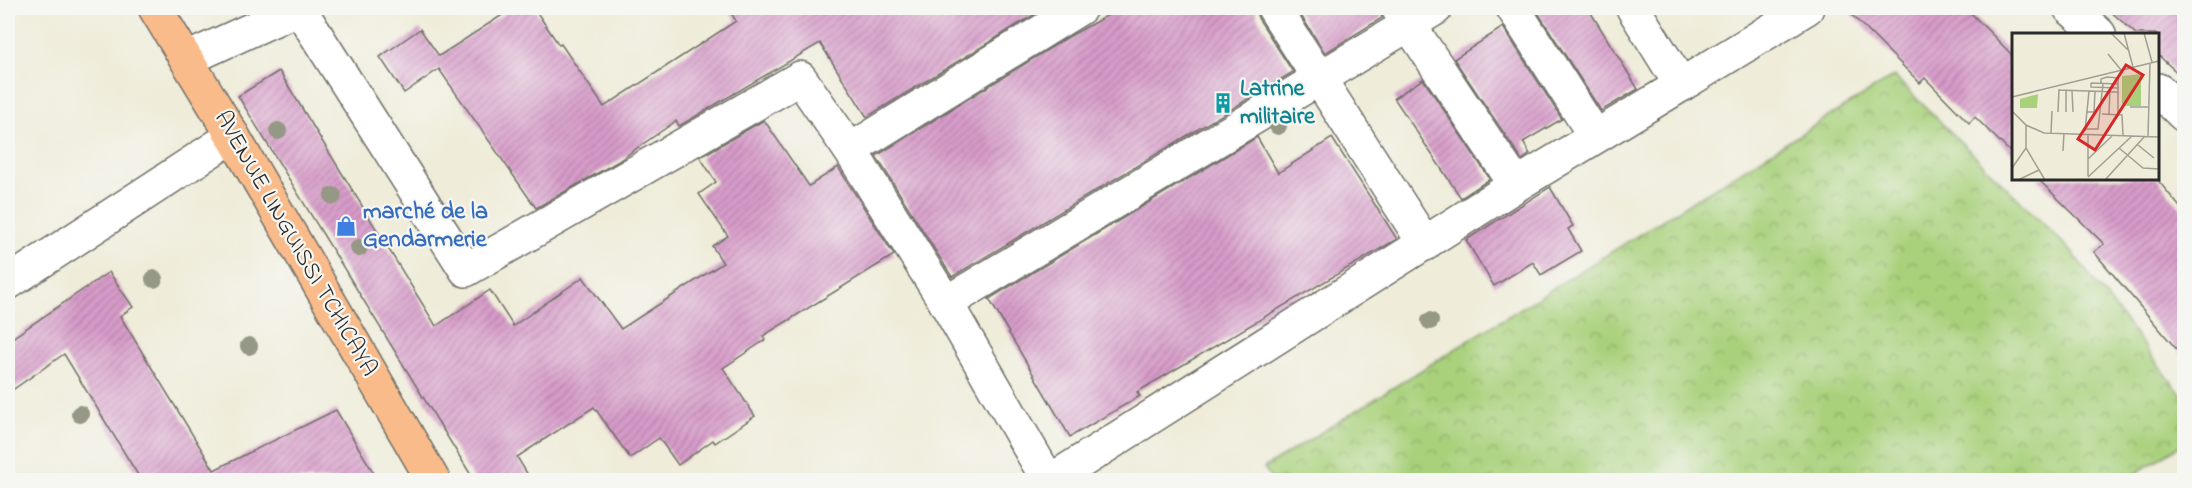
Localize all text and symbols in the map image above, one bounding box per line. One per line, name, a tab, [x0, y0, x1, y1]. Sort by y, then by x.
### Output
inset map	[2012, 33, 2159, 180]
place label: Latrine militaire	[1240, 72, 1316, 135]
building icon: Latrine militaire	[1211, 91, 1235, 115]
street label: AVENUE LINGUISSI TCHICAYA	[204, 105, 386, 383]
place label: marché de la Gendarmerie	[363, 195, 488, 258]
shop icon: marché de la Gendarmerie	[334, 214, 358, 238]

